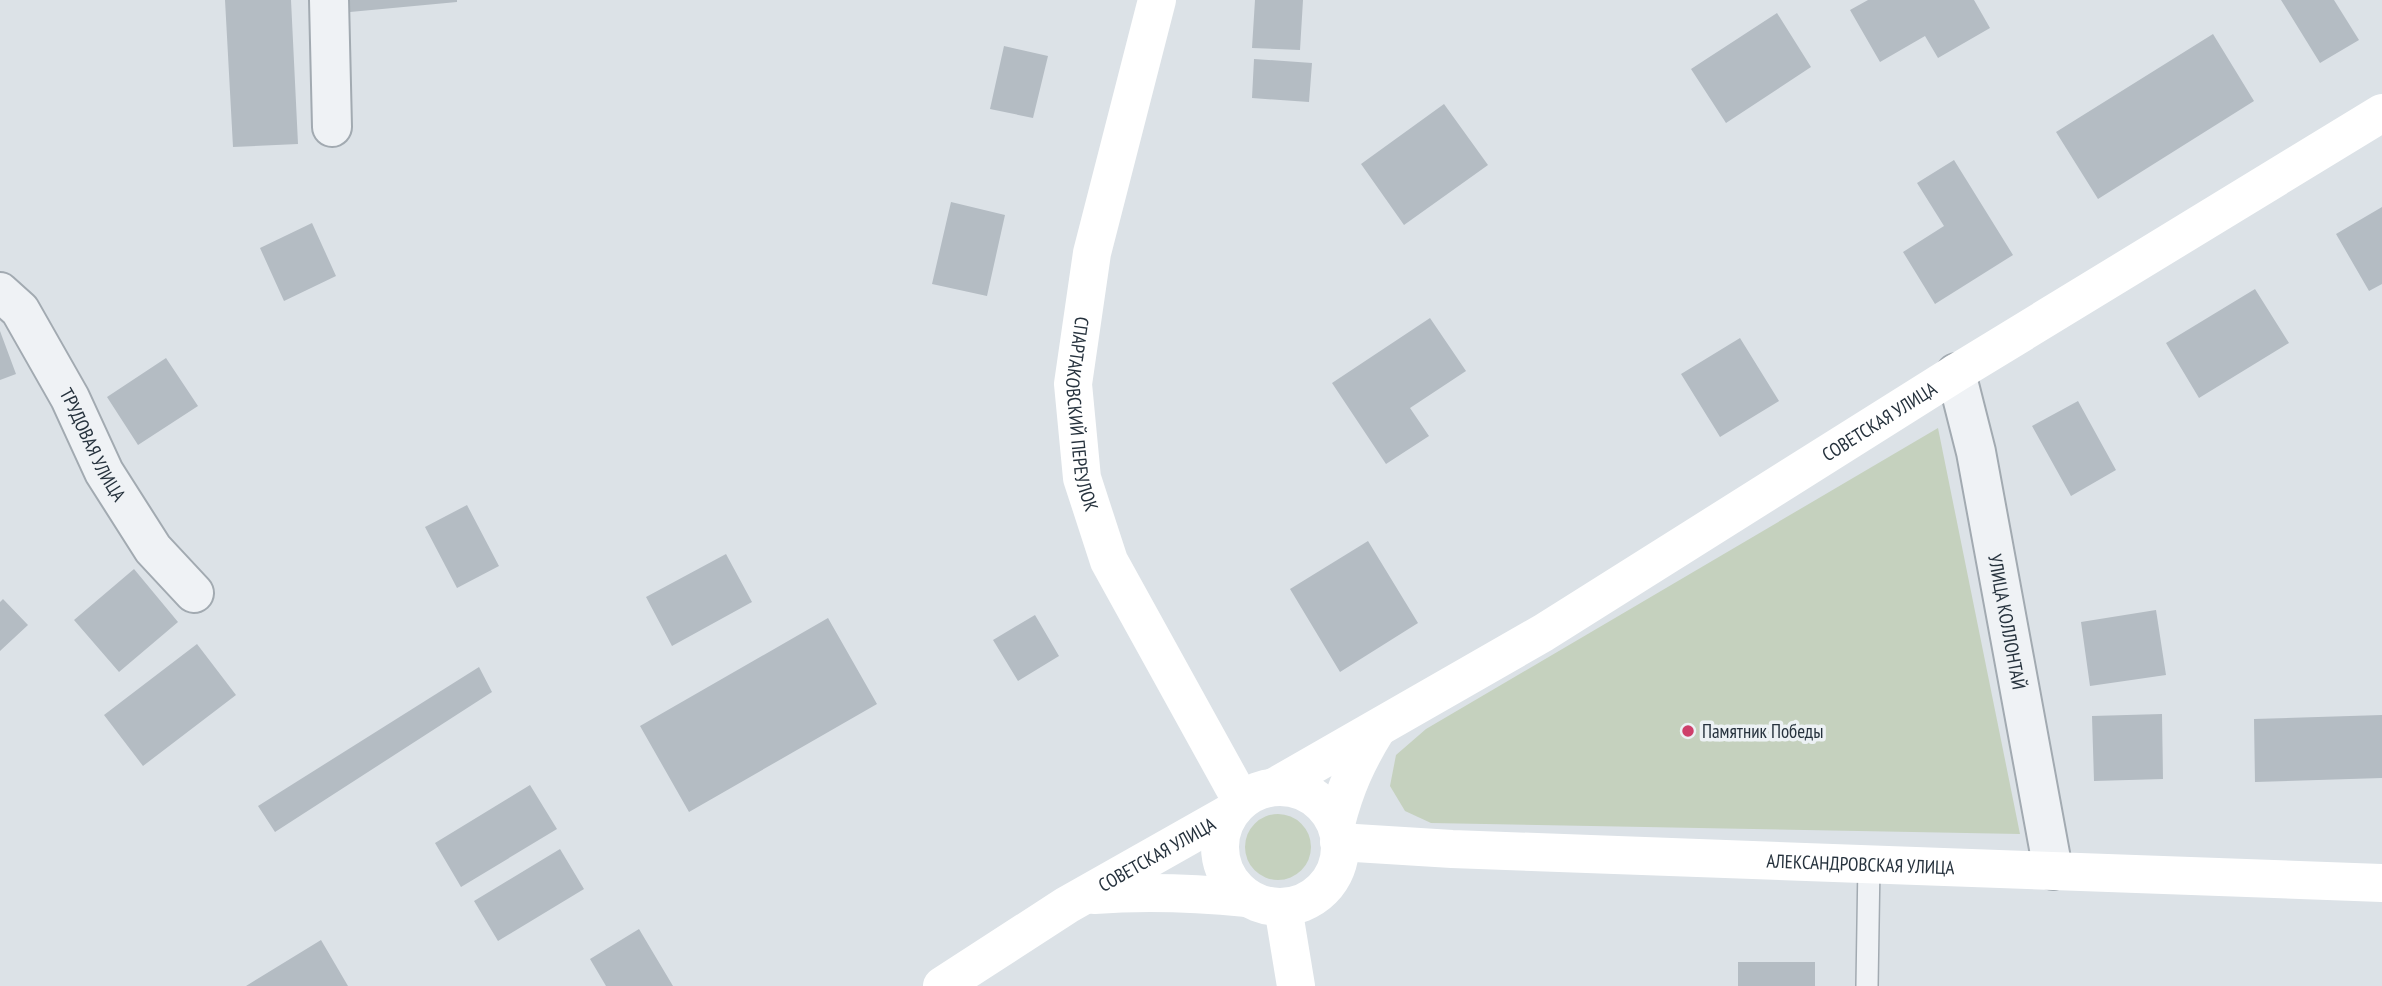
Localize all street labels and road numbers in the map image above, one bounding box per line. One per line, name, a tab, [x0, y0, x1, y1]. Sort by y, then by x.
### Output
street label: СПАРТАКОВСКИЙ ПЕРЕУЛОК	[1061, 315, 1104, 514]
street label: СОВЕТСКАЯ УЛИЦА	[1817, 376, 1941, 466]
street label: ТРУДОВАЯ УЛИЦА	[55, 384, 131, 505]
street label: УЛИЦА КОЛЛОНТАЙ	[1983, 552, 2031, 691]
street label: СОВЕТСКАЯ УЛИЦА	[1094, 812, 1220, 897]
street label: АЛЕКСАНДРОВСКАЯ УЛИЦА	[1766, 849, 1955, 879]

